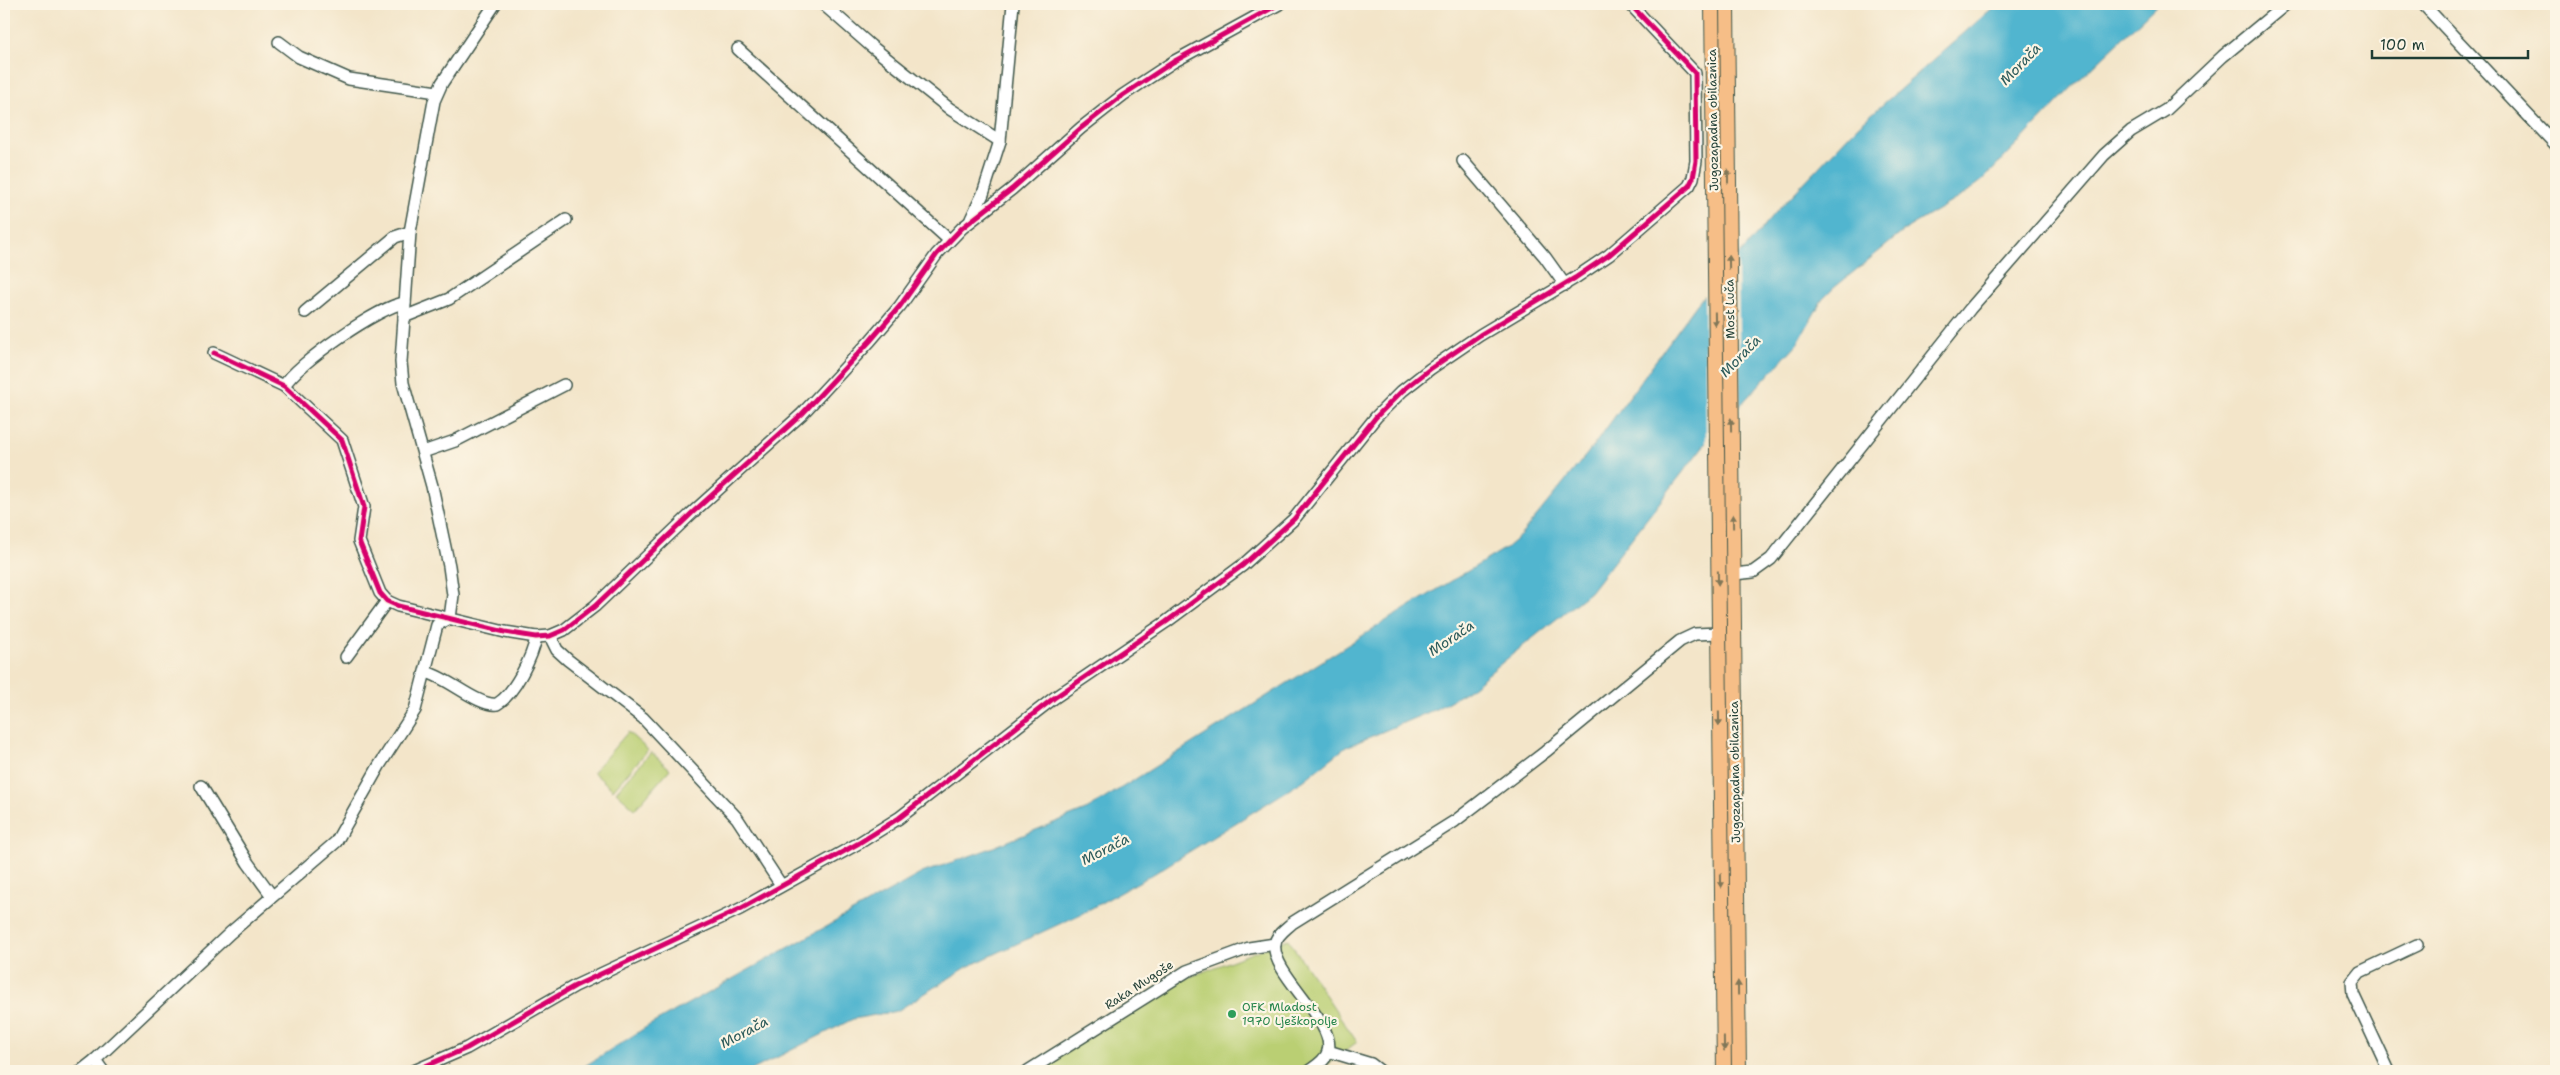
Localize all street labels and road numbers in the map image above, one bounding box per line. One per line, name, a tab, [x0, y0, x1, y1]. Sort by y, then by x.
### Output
street label: Jugozapadna obilaznica	[1704, 48, 1722, 191]
street label: Most Luča	[1721, 278, 1739, 339]
street label: Jugozapadna obilaznica	[1726, 700, 1744, 843]
street label: Raka Mugoše	[1102, 957, 1177, 1013]

